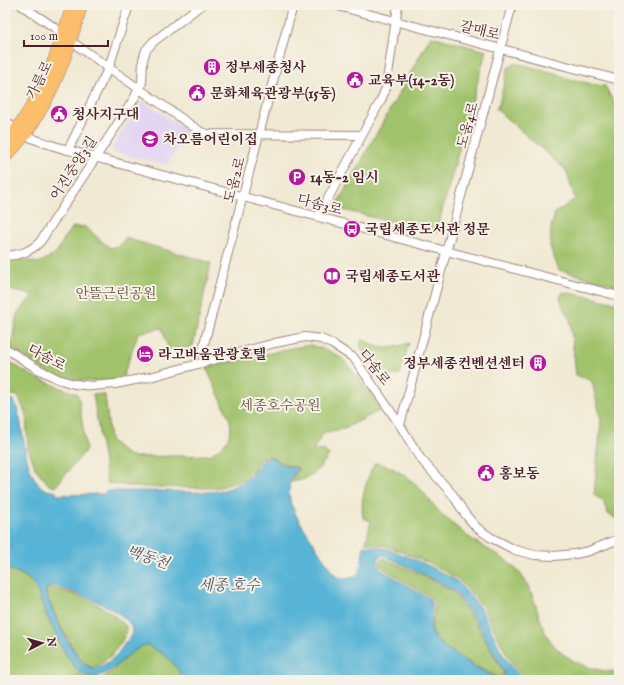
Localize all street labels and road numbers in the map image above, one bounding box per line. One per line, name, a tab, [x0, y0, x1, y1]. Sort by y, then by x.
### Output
street label: 갈매로	[458, 17, 502, 45]
street label: 가름로	[23, 58, 57, 103]
street label: 도움4로	[453, 100, 483, 150]
street label: 어진중앙3길	[46, 133, 101, 204]
street label: 도움2로	[220, 155, 250, 205]
street label: 다솜3로	[295, 190, 345, 220]
street label: 다솜로	[24, 340, 69, 376]
street label: 다솜로	[355, 346, 394, 390]

